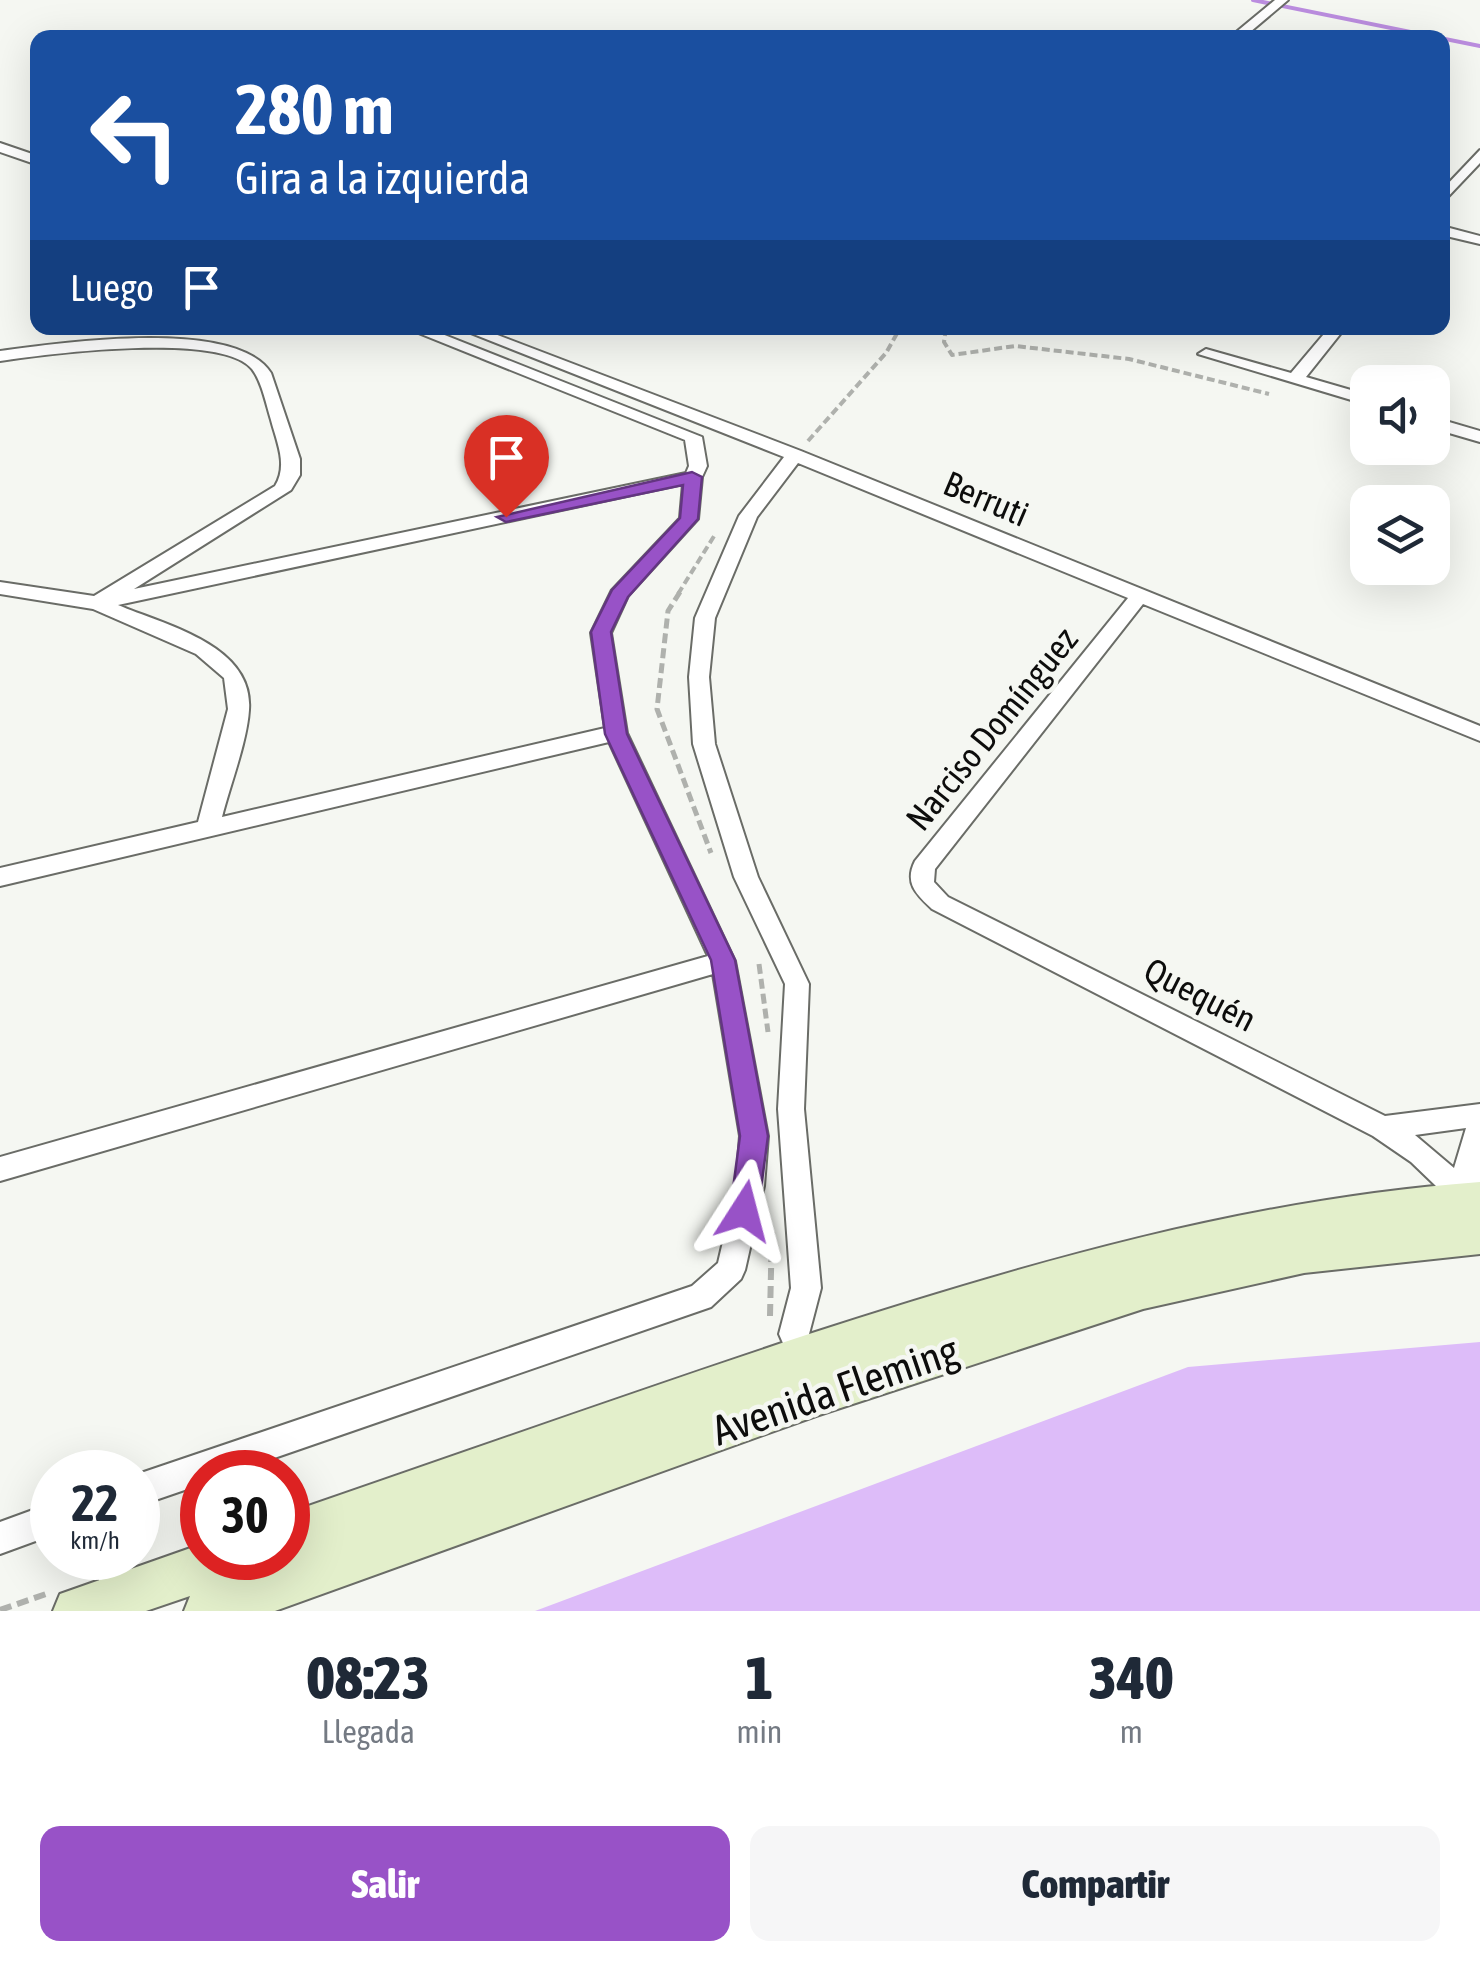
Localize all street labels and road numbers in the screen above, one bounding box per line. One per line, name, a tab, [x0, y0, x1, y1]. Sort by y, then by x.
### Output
street label: Berruti	[938, 462, 1035, 534]
street label: Narciso Domínguez	[897, 619, 1085, 838]
street label: Quequén	[1138, 949, 1263, 1039]
street label: Avenida Fleming	[706, 1326, 964, 1454]

